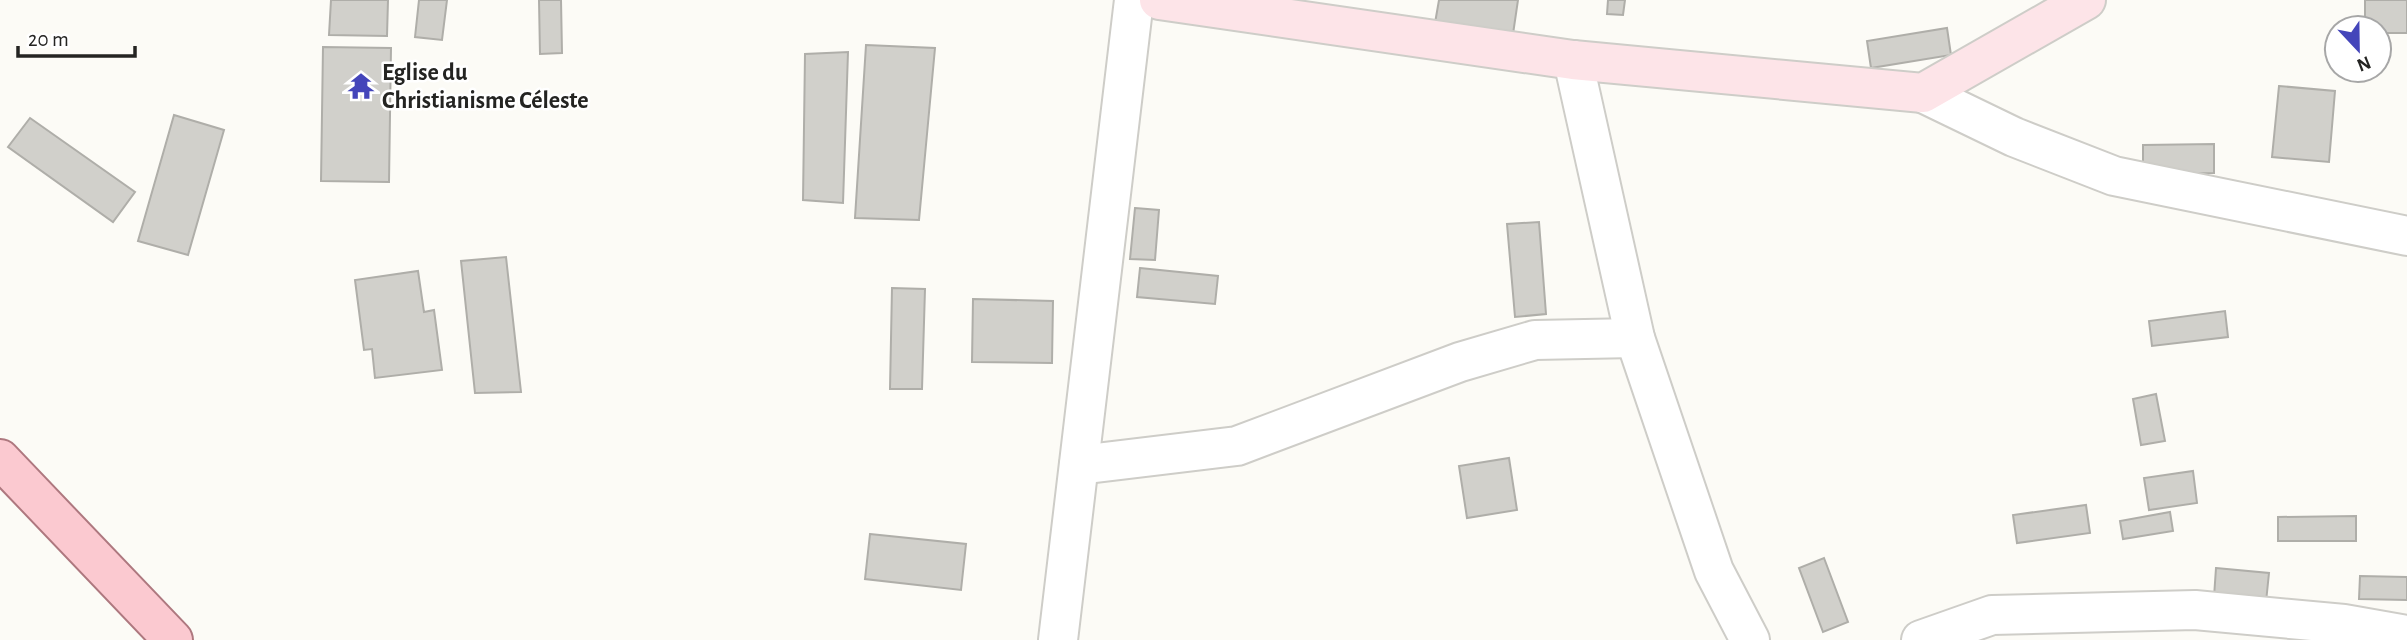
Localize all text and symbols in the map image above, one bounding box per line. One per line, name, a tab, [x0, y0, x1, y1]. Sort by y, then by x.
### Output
scale bar	[18, 14, 135, 58]
north arrow	[2323, 14, 2393, 84]
text: 20 m	[28, 29, 69, 50]
text: N	[2354, 52, 2373, 75]
place label: Eglise du Christianisme Céleste	[382, 61, 589, 113]
temple icon: Eglise du Christianisme Céleste	[346, 71, 376, 101]

